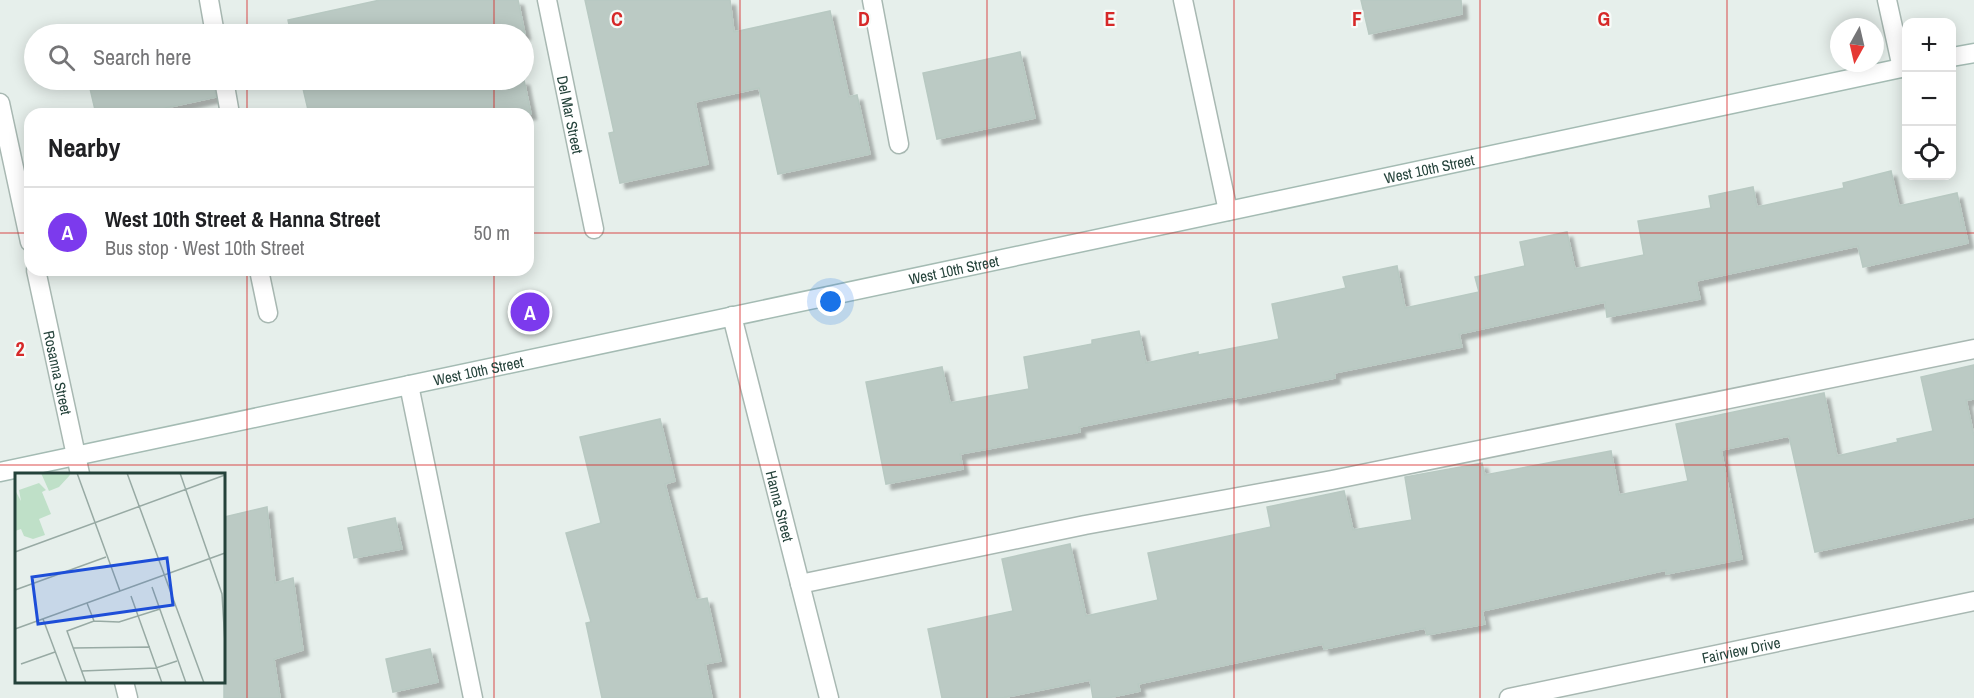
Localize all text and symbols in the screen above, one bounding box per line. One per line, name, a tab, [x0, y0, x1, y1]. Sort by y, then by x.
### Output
text: C	[611, 5, 623, 32]
text: D	[858, 5, 870, 32]
text: E	[1105, 5, 1116, 32]
text: F	[1352, 5, 1362, 32]
text: G	[1598, 5, 1610, 32]
north arrow	[1830, 18, 1884, 72]
map controls	[1902, 18, 1956, 180]
button: +	[1902, 18, 1956, 72]
search box	[24, 24, 534, 90]
icon: search	[45, 41, 78, 74]
text: Search here	[93, 42, 191, 72]
button: −	[1902, 72, 1956, 126]
street label: Del Mar Street	[552, 74, 589, 156]
button: locate	[1902, 126, 1956, 180]
text: Nearby	[48, 130, 120, 165]
street label: West 10th Street	[1382, 148, 1477, 188]
text: West 10th Street & Hanna Street	[105, 204, 380, 234]
text: A	[62, 219, 73, 246]
text: 50 m	[474, 219, 510, 246]
text: Bus stop · West 10th Street	[105, 234, 304, 261]
street label: West 10th Street	[907, 249, 1001, 289]
your location	[816, 287, 845, 316]
pin: A	[510, 290, 550, 334]
street label: Rosanna Street	[39, 329, 78, 417]
text: 2	[15, 335, 25, 362]
street label: West 10th Street	[431, 350, 526, 390]
street label: Hanna Street	[761, 468, 799, 544]
inset map	[15, 473, 225, 683]
street label: Fairview Drive	[1700, 631, 1782, 668]

